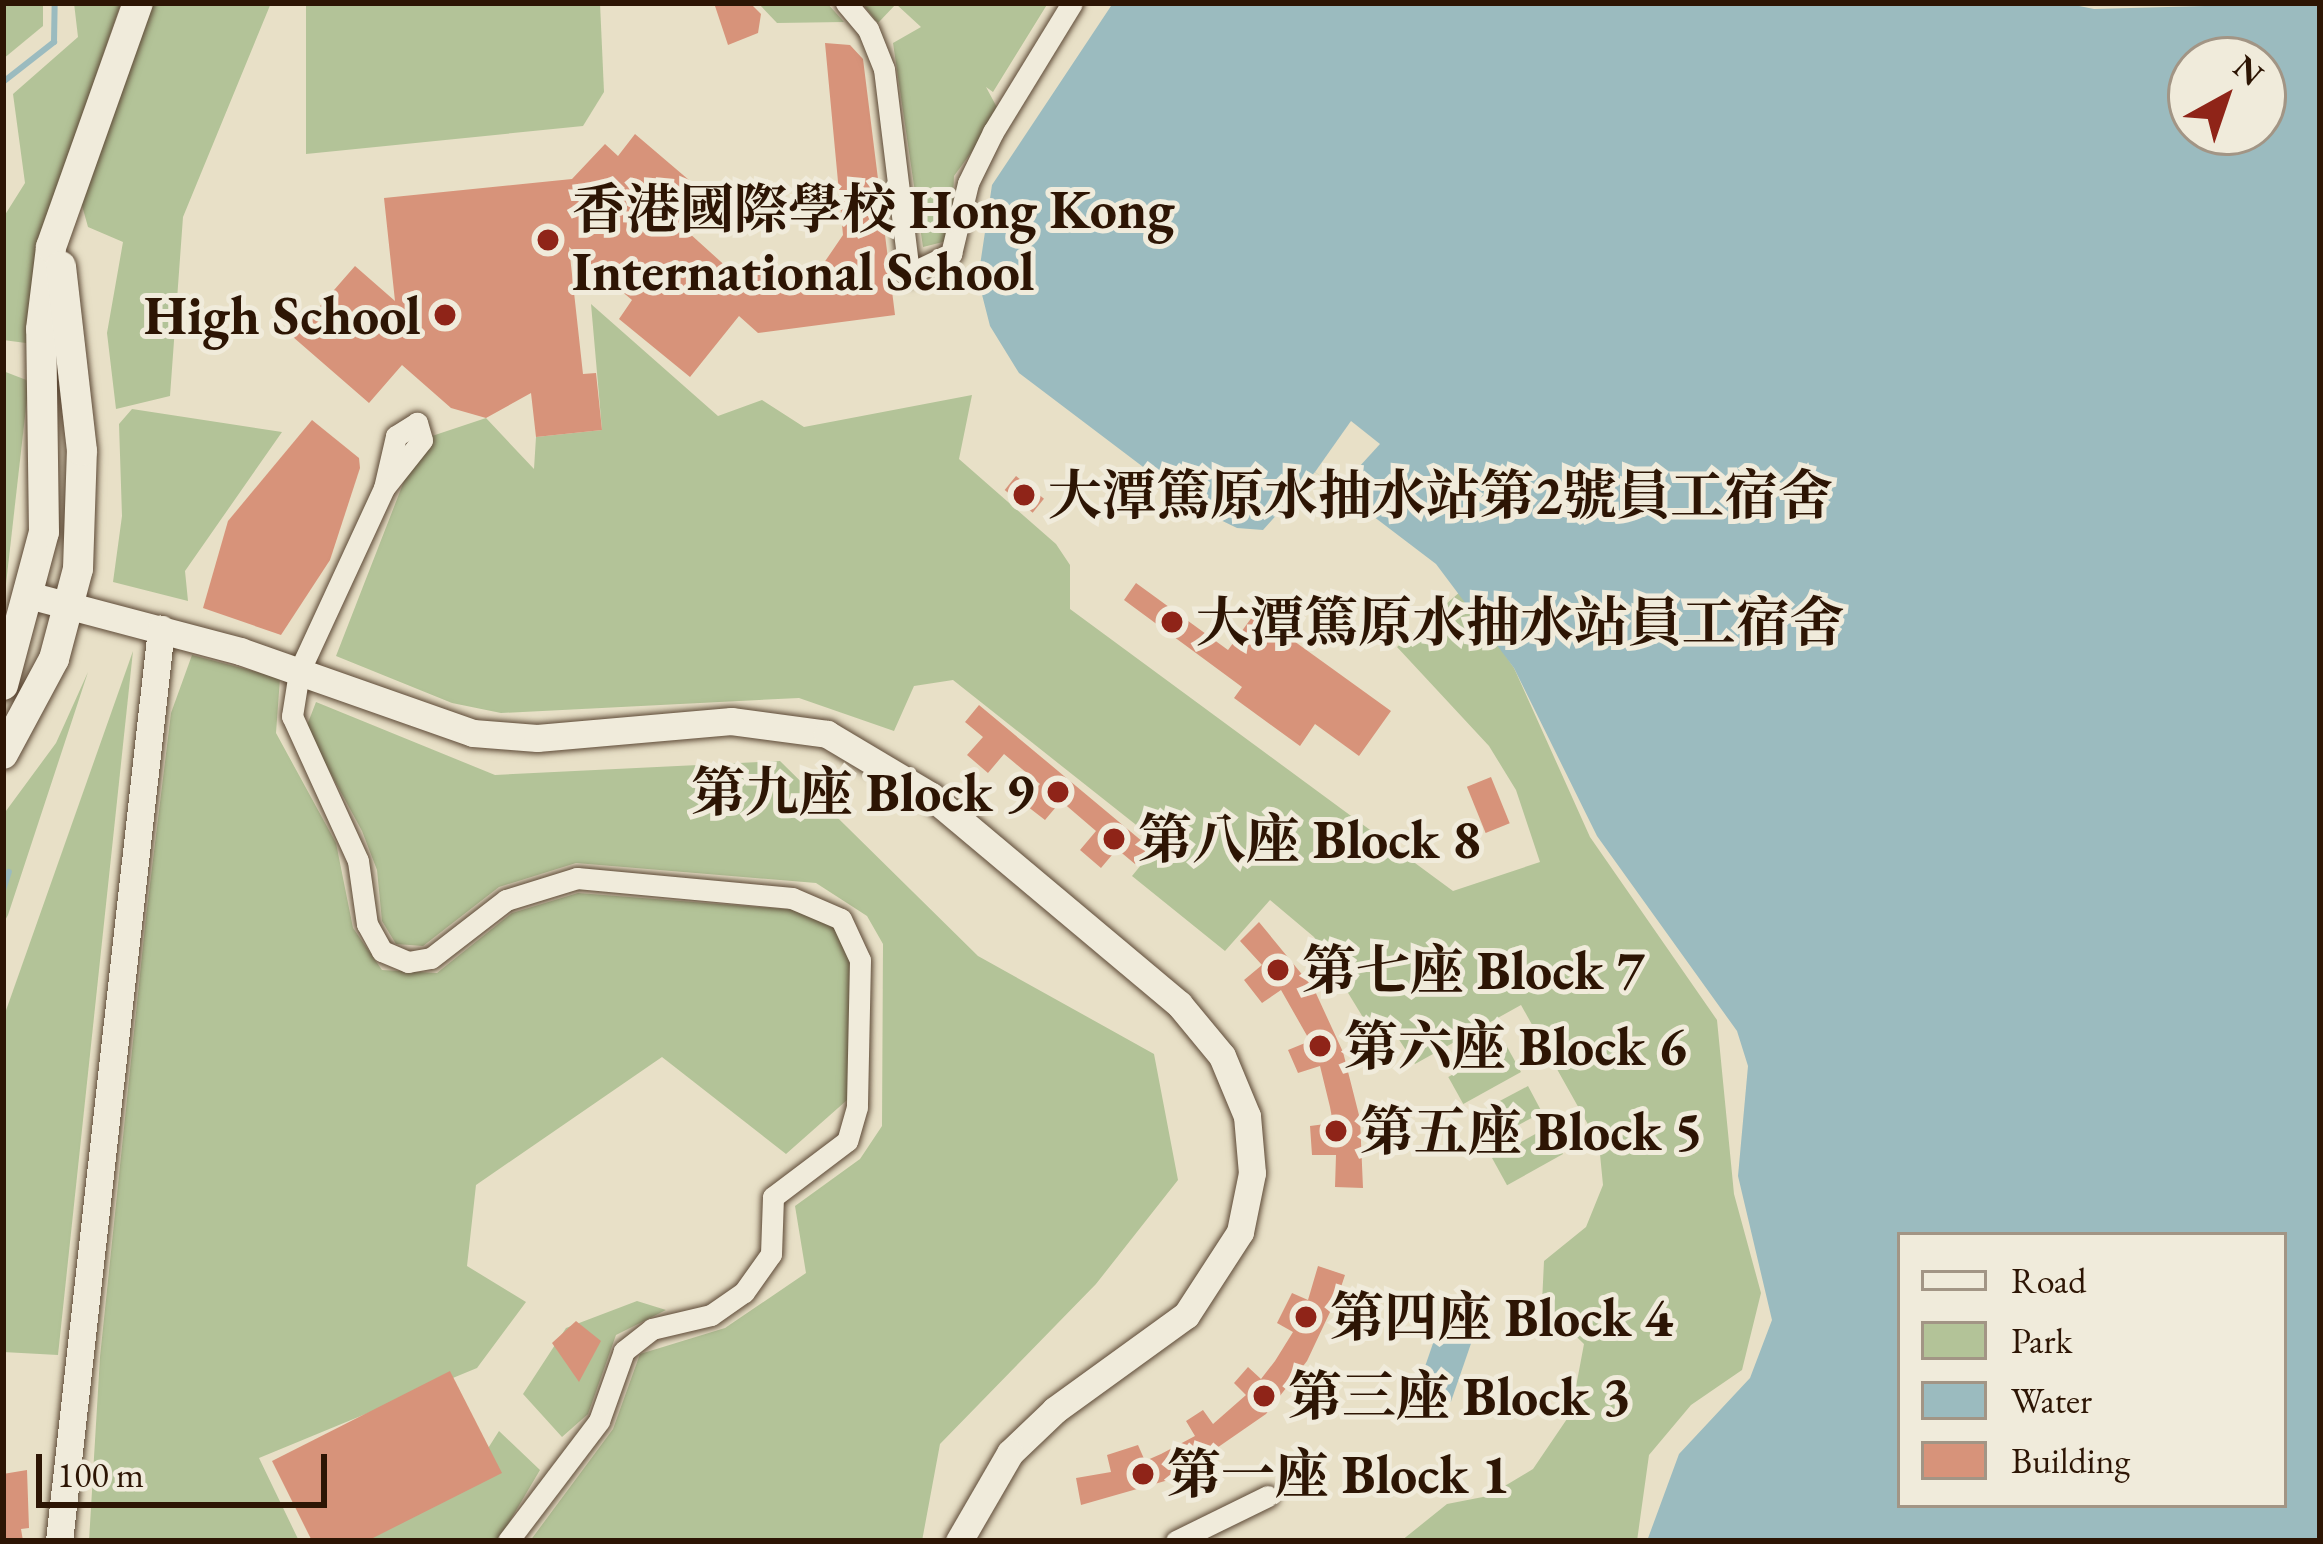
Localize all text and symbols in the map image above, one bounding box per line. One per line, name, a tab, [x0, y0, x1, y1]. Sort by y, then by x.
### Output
north arrow	[2167, 36, 2287, 156]
text: N	[2224, 45, 2273, 95]
place label: 香港國際學校 Hong Kong International School	[572, 177, 1174, 304]
marker: 香港國際學校 Hong Kong International School	[535, 227, 561, 253]
place label: High School	[144, 283, 421, 347]
marker: High School	[432, 302, 458, 328]
place label: 大潭篤原水抽水站第2號員工宿舍	[1048, 463, 1833, 527]
marker: 大潭篤原水抽水站第2號員工宿舍	[1011, 482, 1037, 508]
place label: 大潭篤原水抽水站員工宿舍	[1196, 590, 1844, 654]
marker: 大潭篤原水抽水站員工宿舍	[1159, 609, 1185, 635]
place label: 第九座 Block 9	[691, 760, 1034, 824]
marker: 第九座 Block 9	[1045, 779, 1071, 805]
place label: 第八座 Block 8	[1138, 807, 1481, 871]
marker: 第八座 Block 8	[1101, 826, 1127, 852]
place label: 第七座 Block 7	[1302, 938, 1645, 1002]
marker: 第七座 Block 7	[1265, 957, 1291, 983]
place label: 第六座 Block 6	[1344, 1014, 1687, 1078]
marker: 第六座 Block 6	[1307, 1033, 1333, 1059]
place label: 第五座 Block 5	[1360, 1099, 1703, 1163]
marker: 第五座 Block 5	[1323, 1118, 1349, 1144]
legend	[1897, 1232, 2287, 1508]
text: Road	[2011, 1257, 2086, 1304]
place label: 第四座 Block 4	[1330, 1285, 1673, 1349]
marker: 第四座 Block 4	[1293, 1304, 1319, 1330]
text: Park	[2011, 1317, 2072, 1364]
place label: 第三座 Block 3	[1288, 1364, 1631, 1428]
text: Water	[2011, 1377, 2092, 1424]
marker: 第三座 Block 3	[1251, 1383, 1277, 1409]
scale bar	[42, 1430, 333, 1504]
text: Building	[2011, 1437, 2130, 1484]
place label: 第一座 Block 1	[1167, 1442, 1510, 1506]
text: 100 m	[57, 1451, 144, 1498]
marker: 第一座 Block 1	[1130, 1461, 1156, 1487]

